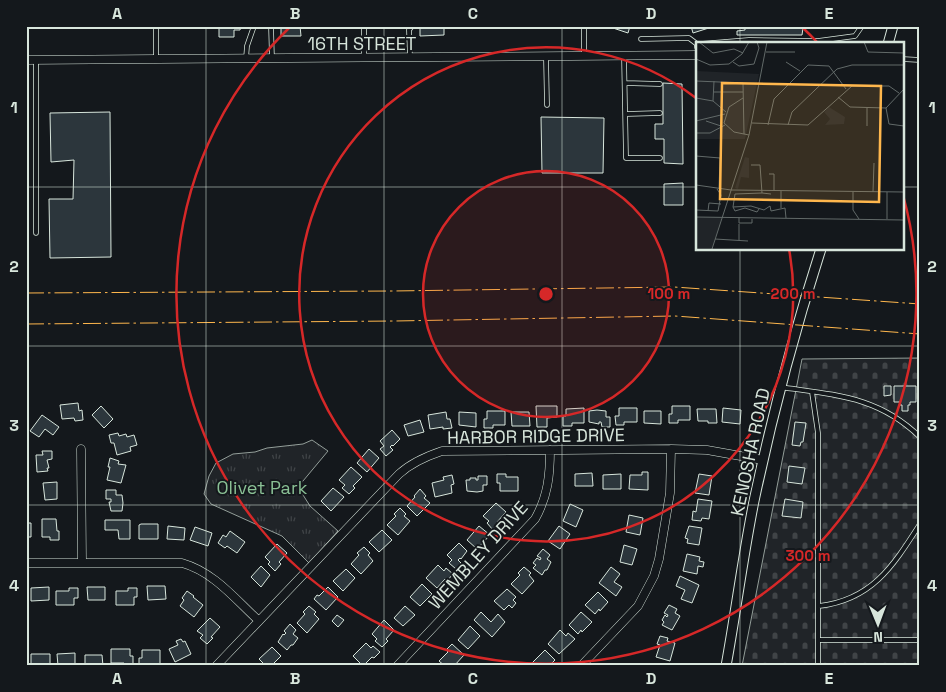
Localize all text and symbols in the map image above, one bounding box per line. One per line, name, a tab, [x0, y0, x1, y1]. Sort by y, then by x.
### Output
text: A	[112, 3, 122, 24]
text: B	[290, 3, 300, 24]
text: C	[468, 3, 478, 24]
text: D	[646, 3, 656, 24]
text: E	[825, 3, 834, 24]
street label: 16TH STREET	[308, 32, 417, 55]
inset map	[696, 42, 904, 250]
text: 1	[10, 97, 18, 118]
text: 1	[928, 97, 936, 118]
text: 2	[9, 256, 19, 277]
text: 2	[927, 256, 937, 277]
text: 100 m	[648, 284, 690, 303]
text: 200 m	[771, 284, 815, 303]
centre of rings	[537, 285, 555, 303]
street label: KENOSHA ROAD	[725, 386, 775, 518]
text: 3	[9, 415, 19, 436]
text: 3	[927, 415, 937, 436]
street label: HARBOR RIDGE DRIVE	[447, 423, 625, 449]
park label: Olivet Park	[217, 476, 308, 499]
street label: WEMBLEY DRIVE	[423, 496, 533, 614]
text: 300 m	[785, 546, 831, 565]
text: 4	[9, 575, 19, 596]
text: 4	[927, 575, 937, 596]
north arrow	[854, 600, 904, 650]
text: N	[873, 628, 883, 646]
text: A	[112, 668, 122, 689]
text: B	[290, 668, 300, 689]
text: C	[468, 668, 478, 689]
text: D	[646, 668, 656, 689]
text: E	[825, 668, 834, 689]

